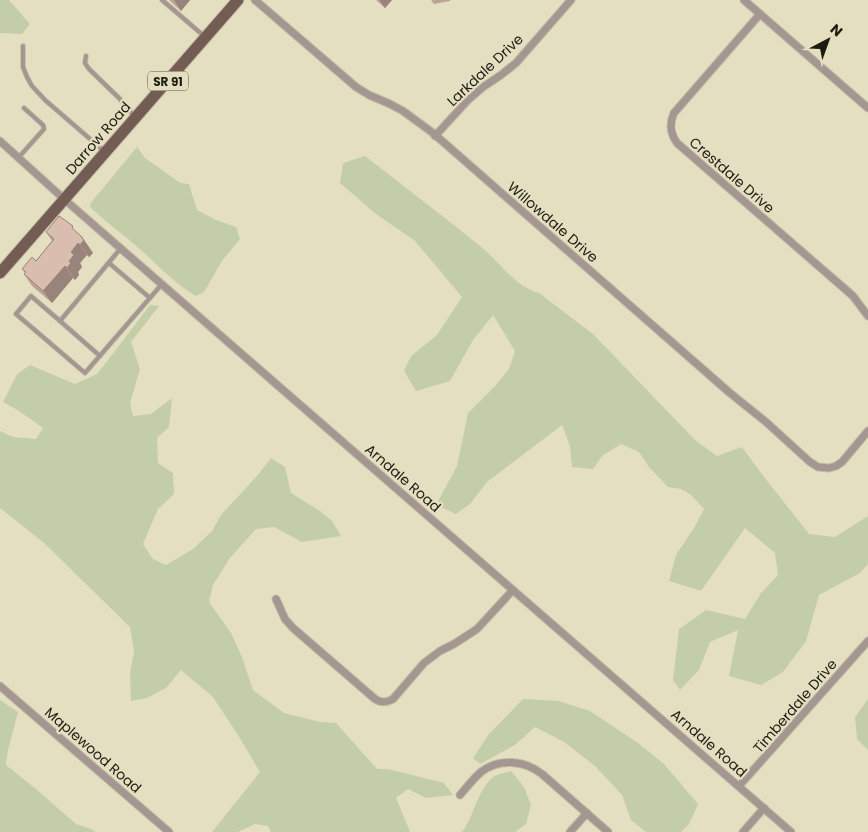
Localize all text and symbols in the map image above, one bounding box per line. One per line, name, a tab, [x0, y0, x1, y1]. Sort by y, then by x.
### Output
north arrow	[803, 15, 853, 65]
text: N	[826, 19, 847, 41]
street label: Larkdale Drive	[442, 29, 528, 111]
road number: SR 91	[148, 72, 188, 90]
street label: Darrow Road	[61, 97, 135, 179]
street label: Crestdale Drive	[685, 132, 779, 218]
street label: Willowdale Drive	[503, 177, 603, 267]
street label: Arndale Road	[361, 439, 445, 517]
street label: Timberdale Drive	[749, 654, 842, 757]
street label: Maplewood Road	[40, 702, 146, 798]
street label: Arndale Road	[667, 704, 751, 782]

